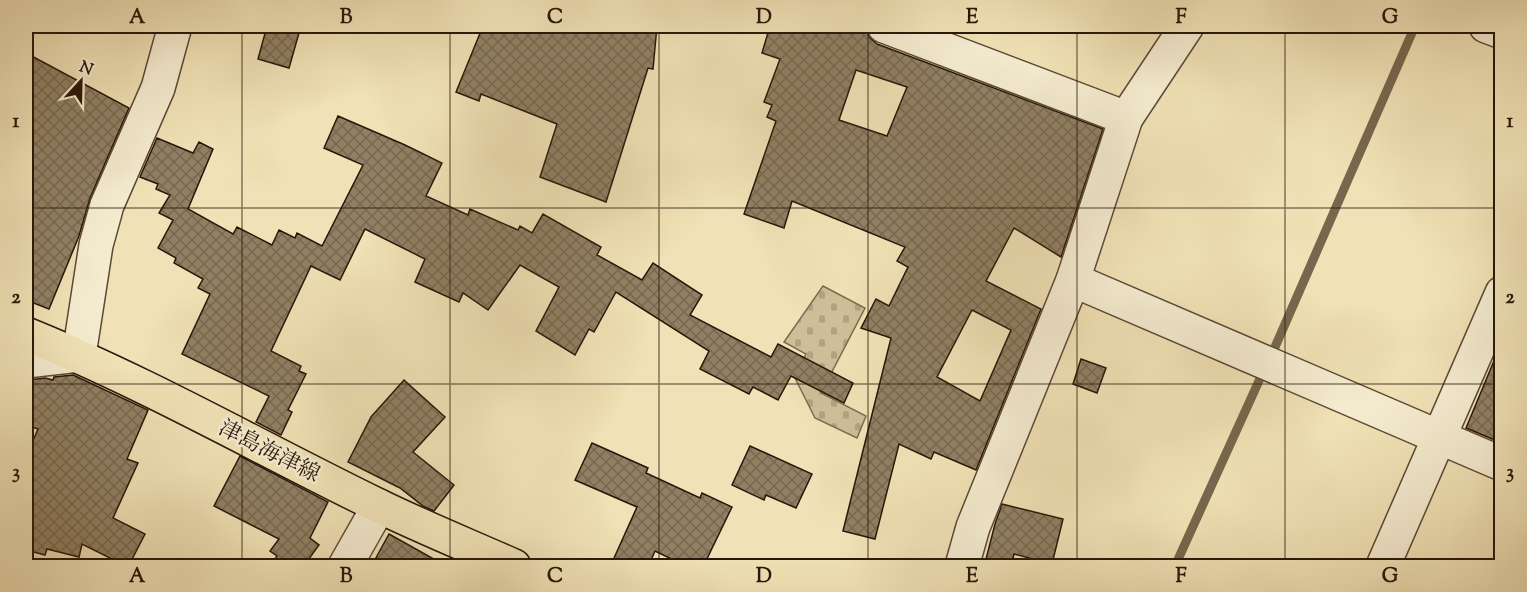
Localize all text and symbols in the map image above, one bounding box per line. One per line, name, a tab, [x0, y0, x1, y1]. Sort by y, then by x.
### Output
text: A	[129, 4, 146, 33]
text: B	[340, 4, 353, 33]
text: C	[547, 4, 563, 33]
text: D	[756, 4, 772, 33]
text: E	[966, 4, 979, 33]
text: F	[1175, 4, 1187, 33]
text: G	[1382, 4, 1399, 33]
north arrow	[51, 51, 111, 111]
text: N	[75, 56, 96, 83]
text: 1	[13, 108, 20, 137]
text: 1	[1507, 108, 1514, 137]
text: 2	[11, 284, 21, 313]
text: 2	[1505, 284, 1515, 313]
street label: 津島海津線	[212, 413, 325, 492]
text: 3	[12, 459, 20, 488]
text: 3	[1506, 459, 1514, 488]
text: A	[129, 563, 146, 592]
text: B	[340, 563, 353, 592]
text: C	[547, 563, 563, 592]
text: D	[756, 563, 772, 592]
text: E	[966, 563, 979, 592]
text: F	[1175, 563, 1187, 592]
text: G	[1382, 563, 1399, 592]

